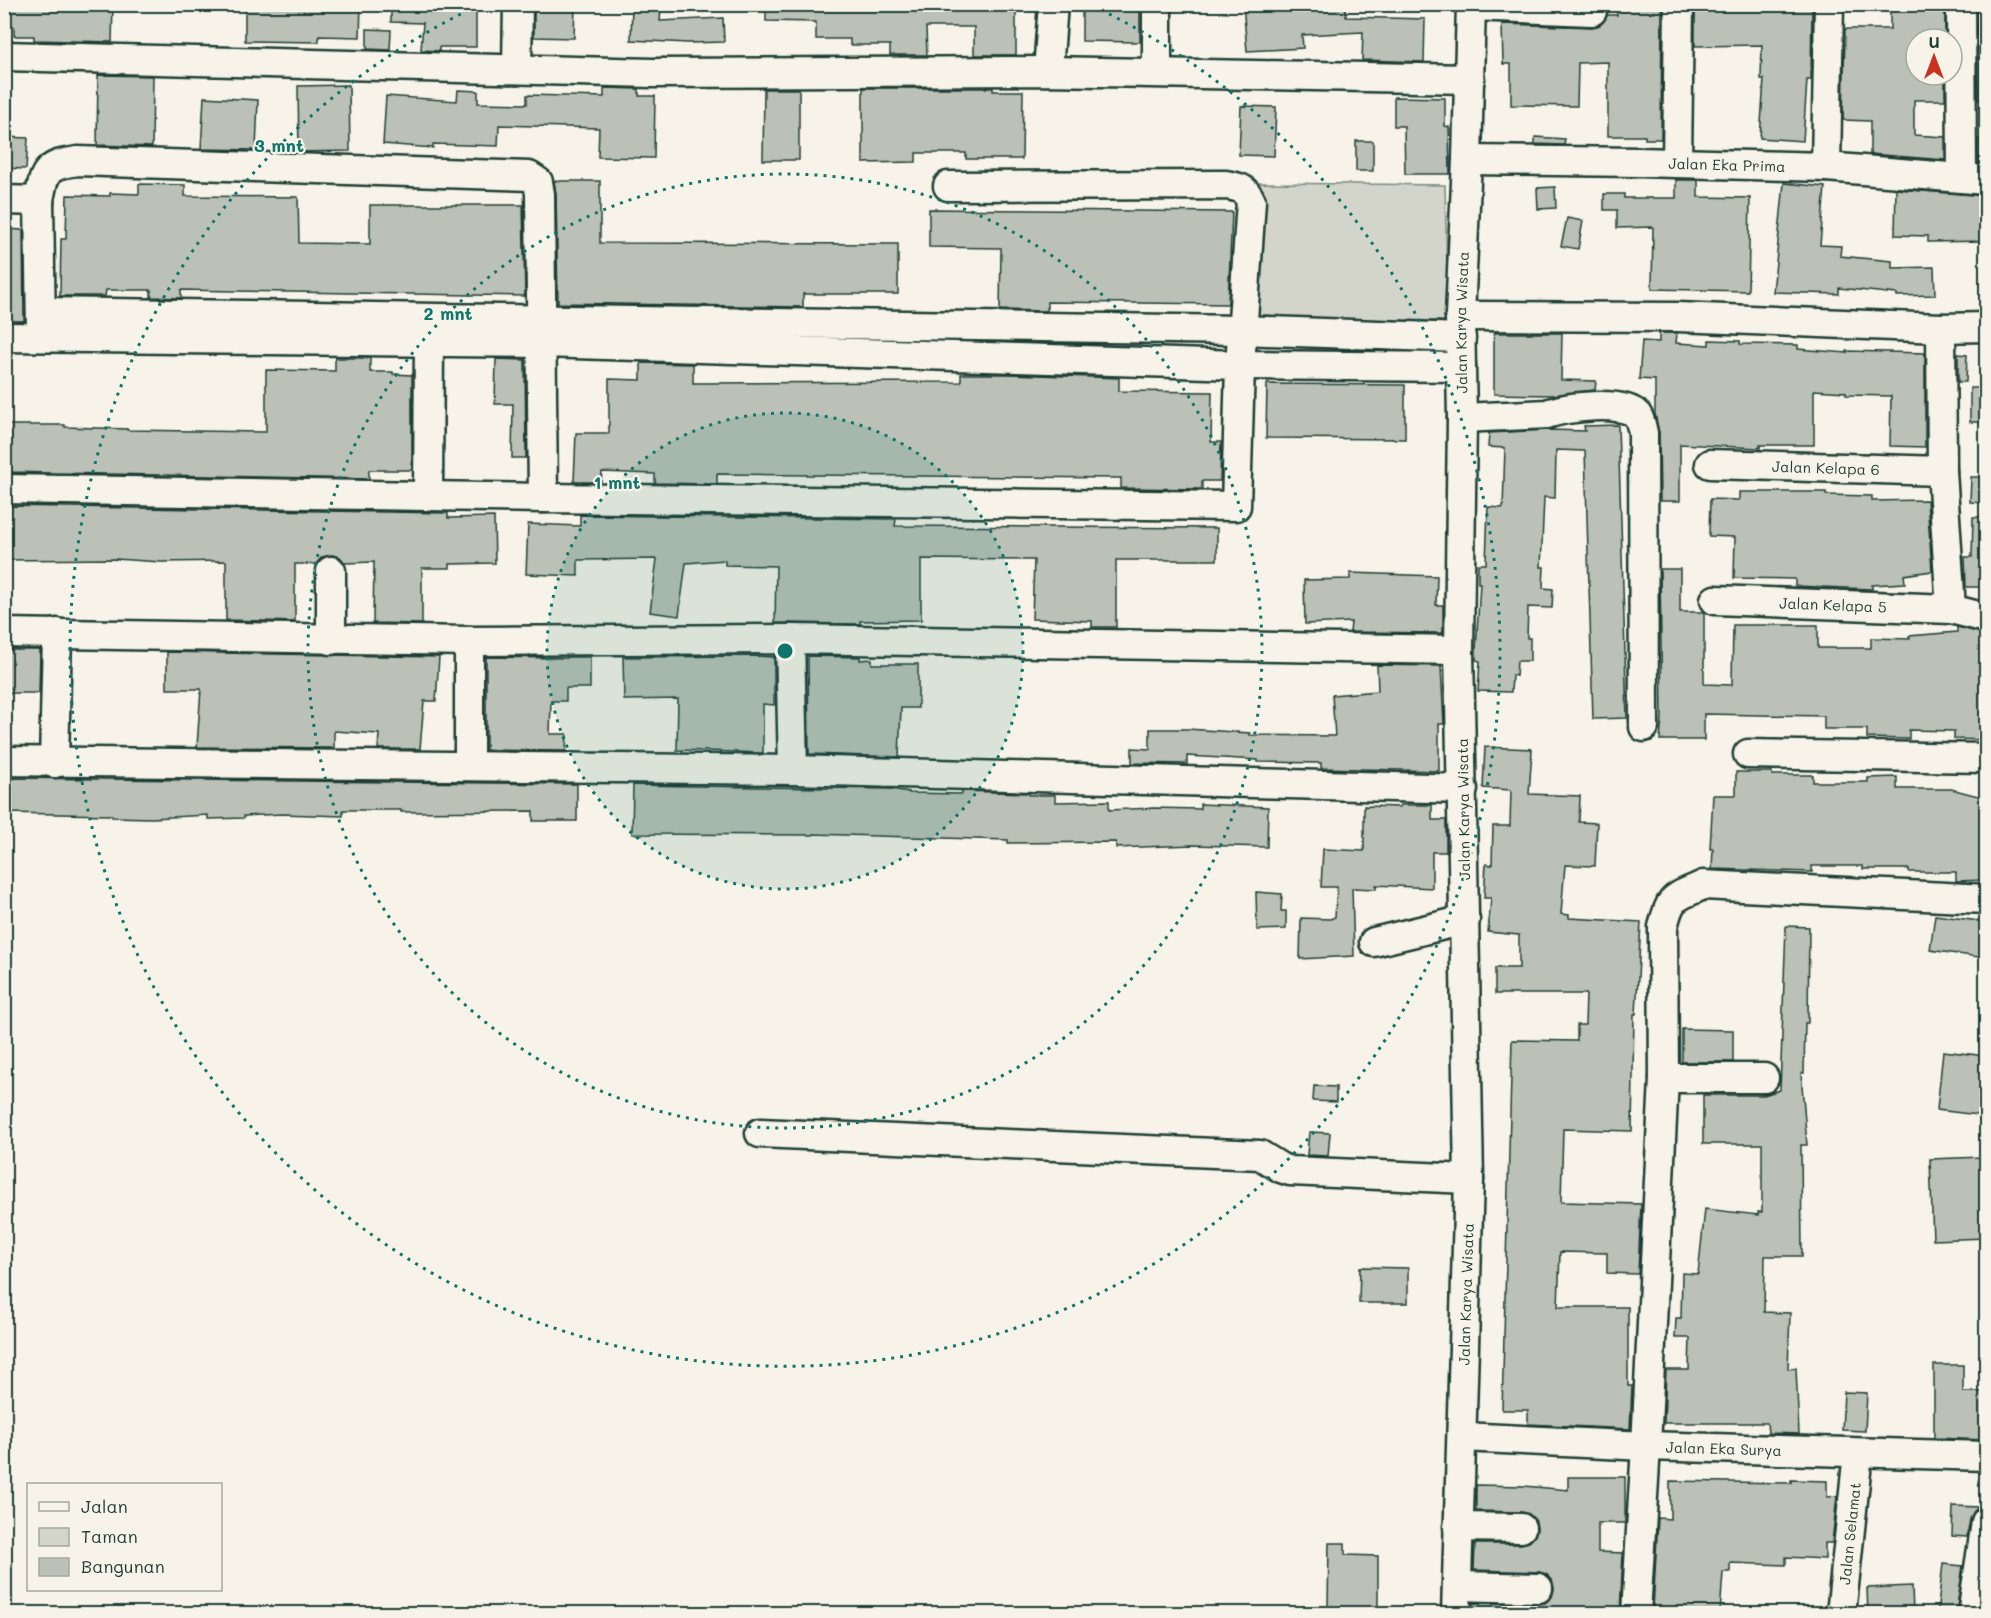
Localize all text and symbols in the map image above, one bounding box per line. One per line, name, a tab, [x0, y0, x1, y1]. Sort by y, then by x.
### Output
north arrow	[1904, 27, 1964, 87]
text: U	[1928, 31, 1940, 52]
text: 3 mnt	[254, 133, 304, 157]
street label: Jalan Eka Prima	[1668, 153, 1786, 176]
street label: Jalan Karya Wisata	[1450, 251, 1473, 394]
text: 2 mnt	[423, 301, 473, 325]
street label: Jalan Kelapa 6	[1772, 456, 1880, 479]
text: 1 mnt	[593, 470, 641, 494]
street label: Jalan Kelapa 5	[1779, 592, 1887, 617]
centre of rings	[775, 641, 795, 661]
street label: Jalan Karya Wisata	[1452, 738, 1474, 880]
street label: Jalan Karya Wisata	[1453, 1223, 1478, 1366]
street label: Jalan Eka Surya	[1665, 1437, 1782, 1460]
street label: Jalan Selamat	[1834, 1481, 1865, 1586]
legend	[27, 1483, 222, 1591]
text: Jalan	[81, 1494, 128, 1518]
text: Taman	[81, 1524, 138, 1548]
text: Bangunan	[81, 1554, 165, 1578]

